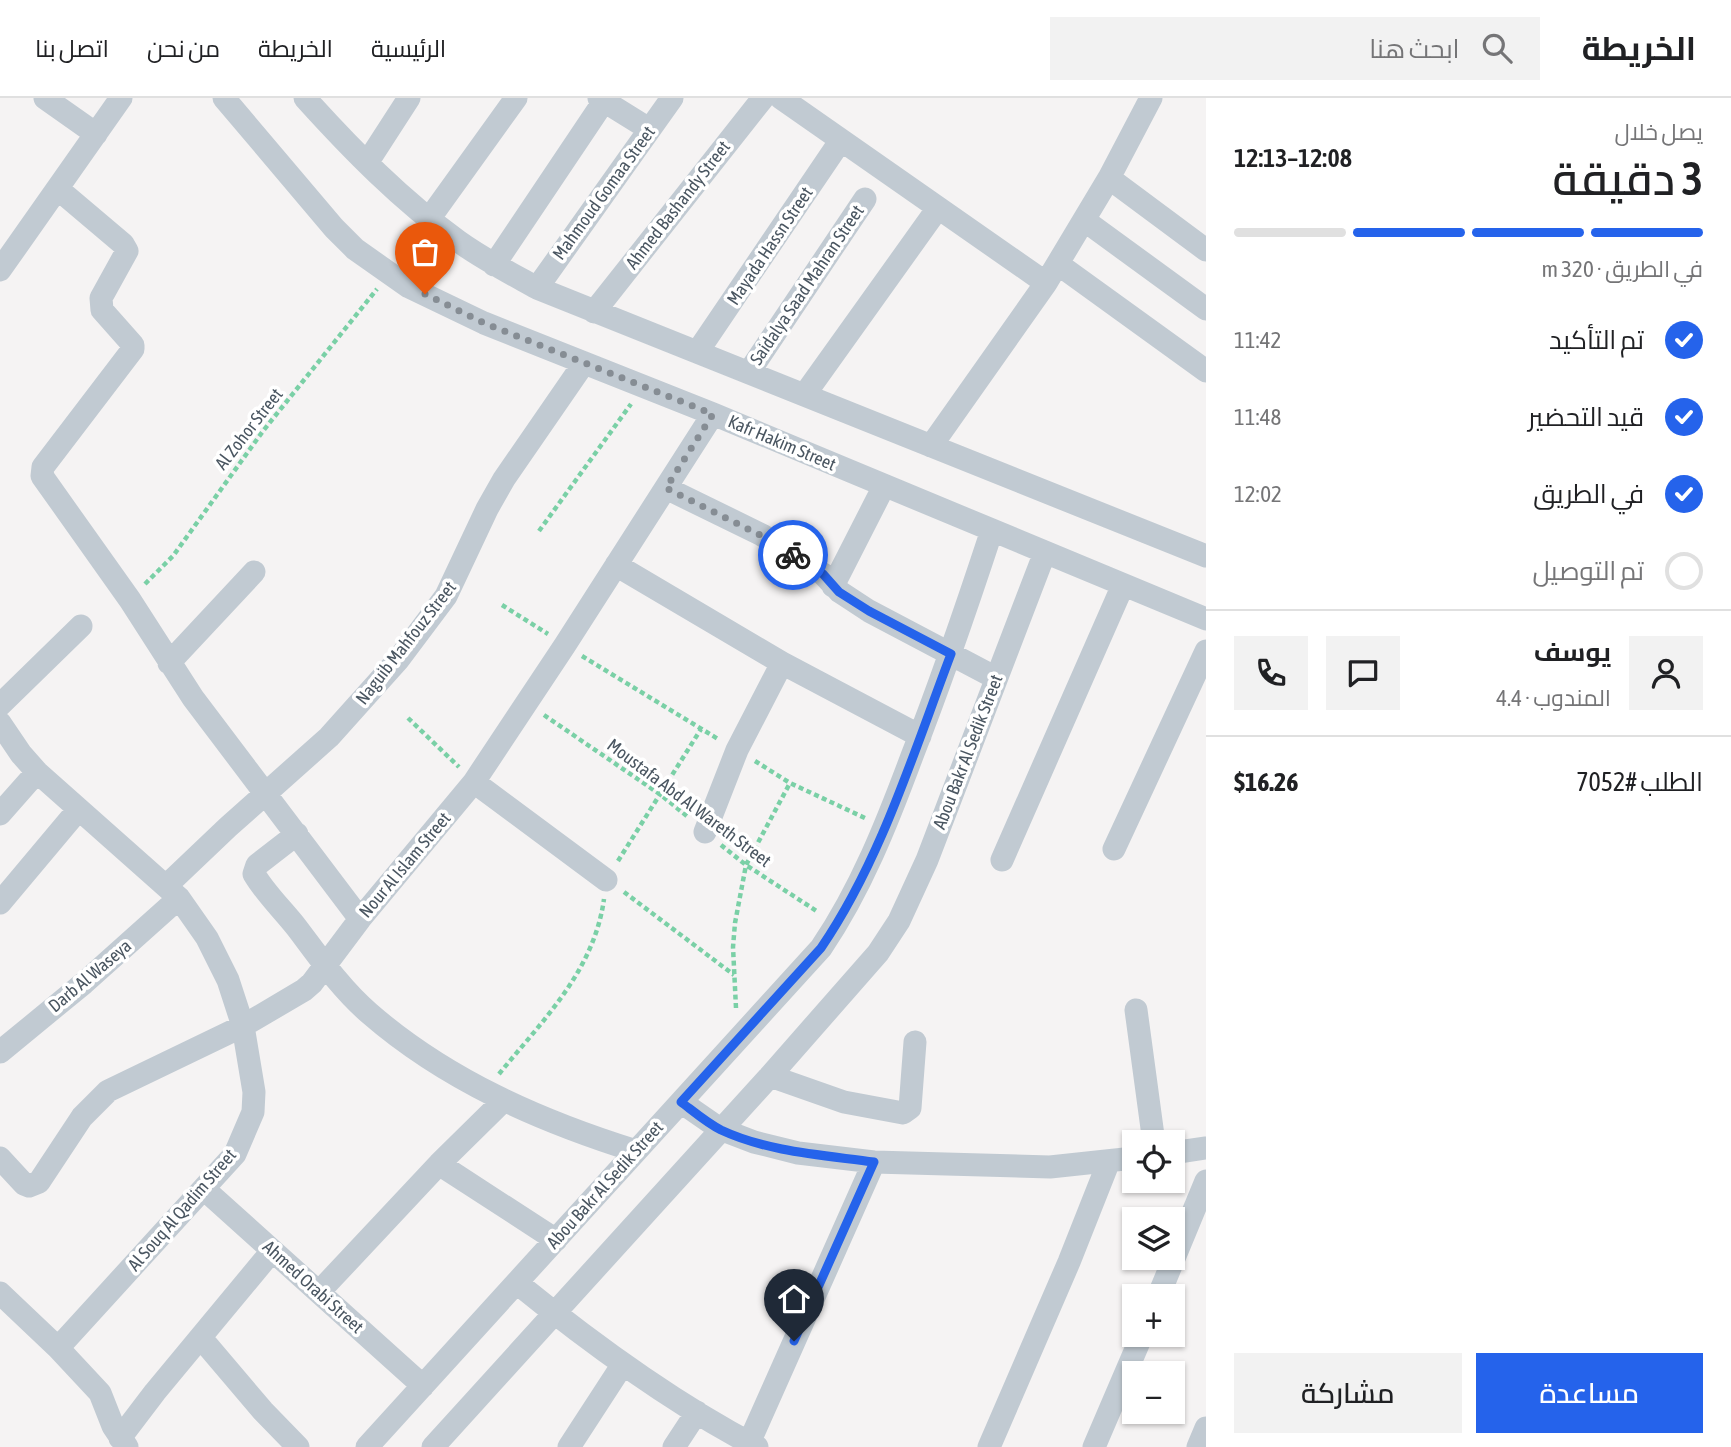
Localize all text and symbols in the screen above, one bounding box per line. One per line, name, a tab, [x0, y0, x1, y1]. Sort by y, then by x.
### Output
search box	[1050, 17, 1540, 80]
icon: search	[1478, 29, 1516, 67]
text: الخريطة	[1582, 29, 1696, 67]
text: ابحث هنا	[1369, 34, 1460, 64]
text: اتصل بنا	[35, 35, 109, 62]
text: من نحن	[147, 35, 220, 62]
text: الخريطة	[258, 35, 333, 62]
text: الرئيسية	[371, 35, 446, 62]
text: يصل خلال	[1614, 119, 1703, 145]
street label: Mahmoud Gomaa Street	[548, 122, 659, 264]
street label: Ahmed Bashandy Street	[621, 137, 734, 273]
text: 12:08–12:13	[1234, 143, 1352, 173]
text: 3 دقيقة	[1553, 152, 1703, 205]
street label: Mayada Hassn Street	[722, 183, 817, 309]
street label: Saidalya Saad Mahran Street	[745, 201, 868, 369]
pin	[395, 222, 455, 294]
icon: bag	[406, 233, 444, 271]
text: في الطريق · 320 m	[1542, 256, 1703, 282]
icon: check	[1665, 321, 1703, 359]
text: تم التأكيد	[1549, 325, 1644, 355]
text: 11:42	[1234, 327, 1281, 353]
street label: Al Zohor Street	[210, 384, 287, 473]
icon: check	[1665, 398, 1703, 436]
text: قيد التحضير	[1528, 402, 1644, 432]
text: 11:48	[1234, 404, 1281, 430]
street label: Kafr Hakim Street	[725, 410, 839, 475]
icon: check	[1665, 475, 1703, 513]
text: في الطريق	[1533, 479, 1644, 509]
text: 12:02	[1234, 481, 1282, 507]
courier	[758, 520, 828, 590]
icon: bike	[774, 536, 812, 574]
text: تم التوصيل	[1532, 556, 1644, 586]
street label: Naguib Mahfouz Street	[351, 577, 460, 708]
button: phone	[1234, 636, 1308, 710]
button: chat	[1326, 636, 1400, 710]
button: person	[1629, 636, 1703, 710]
text: يوسف	[1534, 637, 1611, 667]
street label: Abou Bakr Al Sedik Street	[928, 672, 1007, 832]
text: المندوب · 4.4	[1496, 685, 1611, 711]
street label: Moustafa Abd Al Wareth Street	[603, 734, 775, 871]
text: $16.26	[1234, 767, 1298, 797]
text: الطلب #7052	[1576, 767, 1703, 797]
street label: Nour Al Islam Street	[355, 808, 455, 921]
street label: Darb Al Waseya	[44, 935, 135, 1016]
street label: Abou Bakr Al Sedik Street	[542, 1117, 667, 1253]
map controls	[1122, 1130, 1185, 1424]
button: locate	[1122, 1130, 1185, 1193]
street label: Al Souq Al Qadim Street	[123, 1145, 240, 1275]
button: layers	[1122, 1207, 1185, 1270]
street label: Ahmed Orabi Street	[259, 1236, 368, 1337]
pin	[764, 1269, 824, 1341]
icon: home	[775, 1280, 813, 1318]
button: +	[1122, 1284, 1185, 1347]
button: مشاركة	[1234, 1353, 1462, 1433]
button: مساعدة	[1476, 1353, 1703, 1433]
button: −	[1122, 1361, 1185, 1424]

